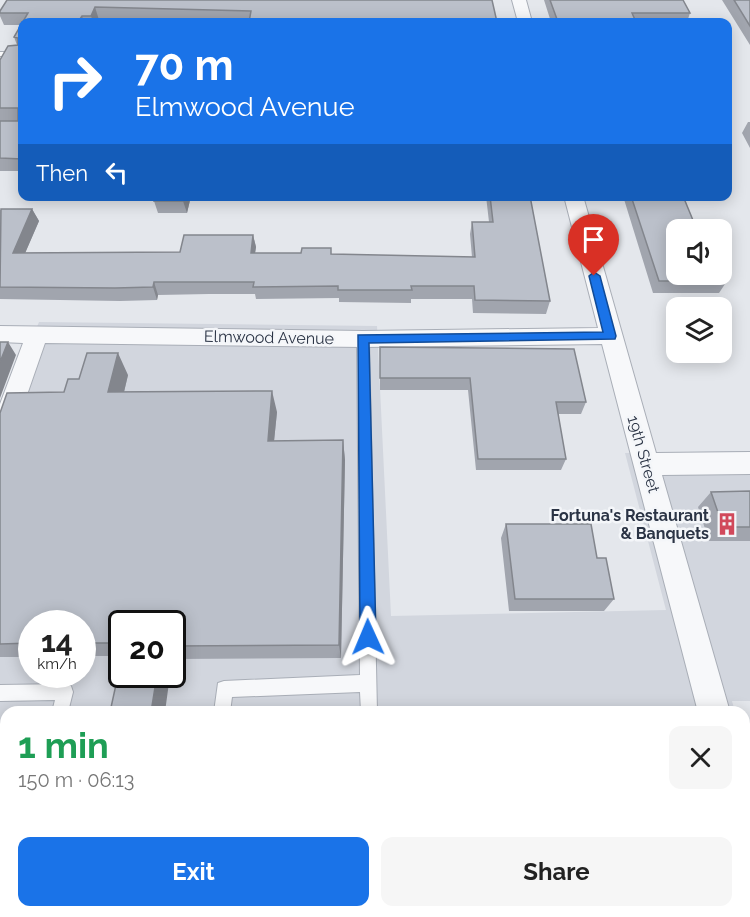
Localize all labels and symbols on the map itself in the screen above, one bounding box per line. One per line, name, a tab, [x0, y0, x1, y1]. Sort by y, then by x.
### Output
pin	[568, 214, 619, 276]
street label: Elmwood Avenue	[204, 327, 334, 348]
street label: 19th Street	[623, 413, 664, 496]
place label: Fortuna's Restaurant & Banquets	[550, 506, 709, 543]
building icon: Fortuna's Restaurant & Banquets	[714, 511, 740, 537]
position arrow	[336, 605, 400, 669]
speed limit sign: 20	[108, 610, 186, 688]

